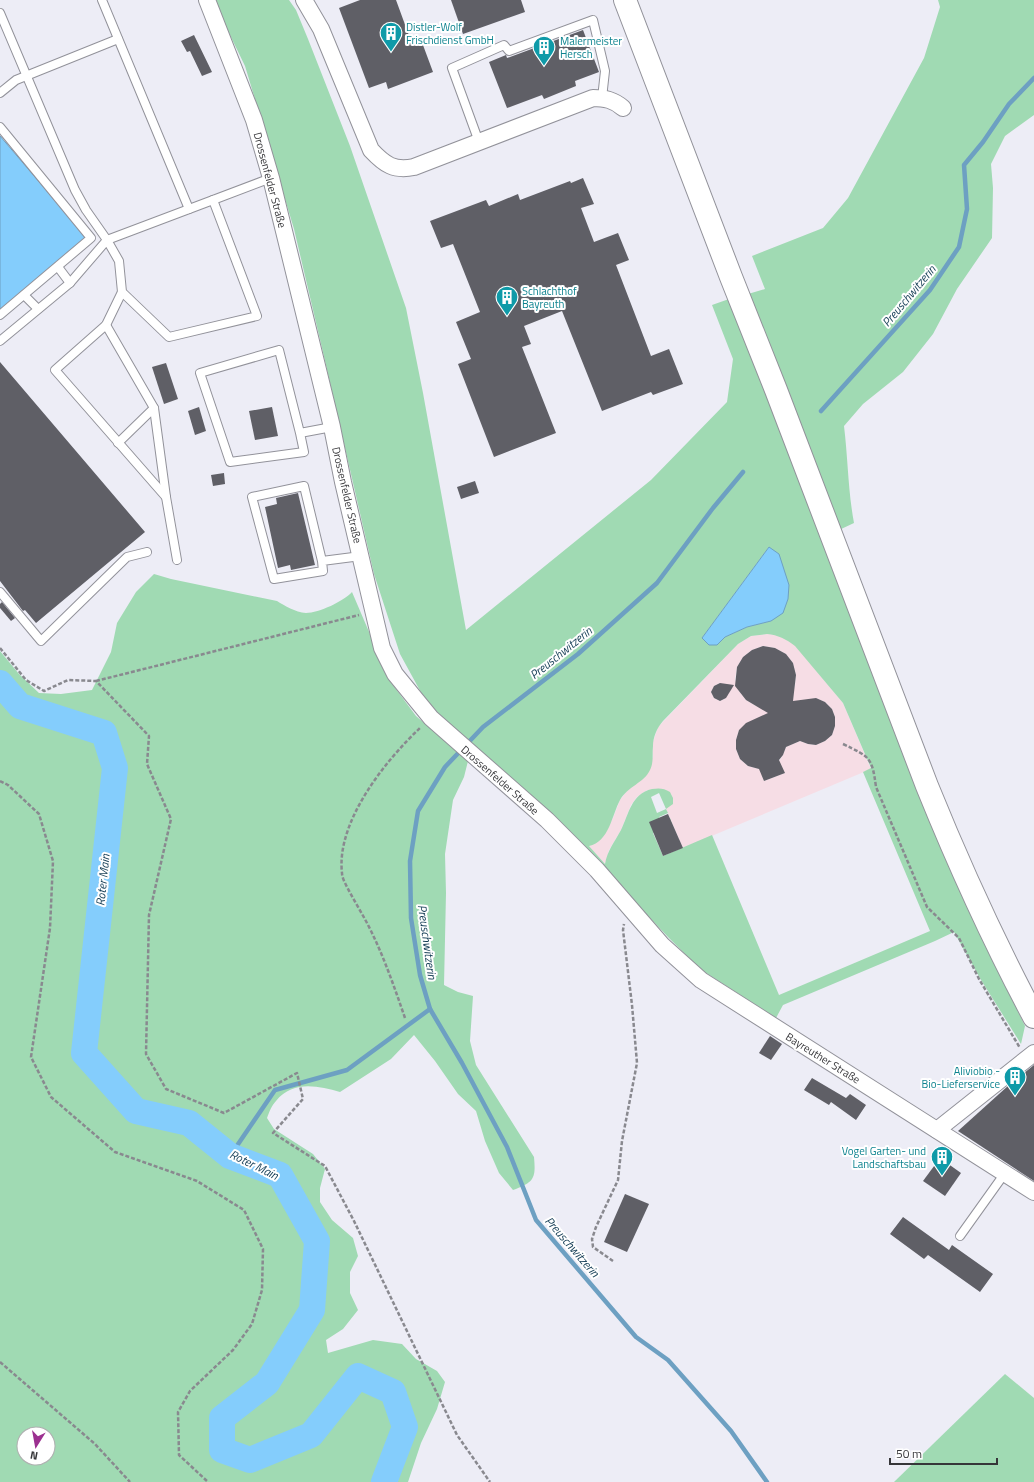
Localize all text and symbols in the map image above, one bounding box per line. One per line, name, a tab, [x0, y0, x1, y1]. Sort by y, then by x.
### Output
place label: Distler-Wolf Frischdienst GmbH	[406, 19, 494, 48]
building icon: Distler-Wolf Frischdienst GmbH	[378, 20, 404, 53]
place label: Malermeister Hersch	[560, 33, 622, 62]
building icon: Malermeister Hersch	[531, 34, 557, 67]
street label: Drossenfelder Straße	[250, 130, 291, 230]
water label: Preuschwitzerin	[877, 260, 941, 331]
place label: Schlachthof Bayreuth	[522, 283, 577, 312]
building icon: Schlachthof Bayreuth	[494, 284, 520, 317]
street label: Drossenfelder Straße	[328, 445, 366, 545]
water label: Preuschwitzerin	[525, 621, 597, 684]
street label: Drossenfelder Straße	[458, 742, 543, 819]
water label: Roter Main	[90, 852, 115, 907]
water label: Preuschwitzerin	[413, 903, 442, 982]
street label: Bayreuther Straße	[783, 1029, 864, 1088]
place label: Aliviobio - Bio-Lieferservice	[922, 1063, 1000, 1092]
building icon: Aliviobio - Bio-Lieferservice	[1002, 1064, 1028, 1097]
place label: Vogel Garten- und Landschaftsbau	[842, 1143, 926, 1172]
building icon: Vogel Garten- und Landschaftsbau	[929, 1144, 955, 1177]
water label: Roter Main	[227, 1145, 283, 1185]
water label: Preuschwitzerin	[540, 1212, 605, 1282]
north arrow	[16, 1426, 56, 1466]
scale bar	[890, 1440, 997, 1466]
text: 50 m	[896, 1444, 922, 1463]
text: N	[29, 1447, 39, 1464]

